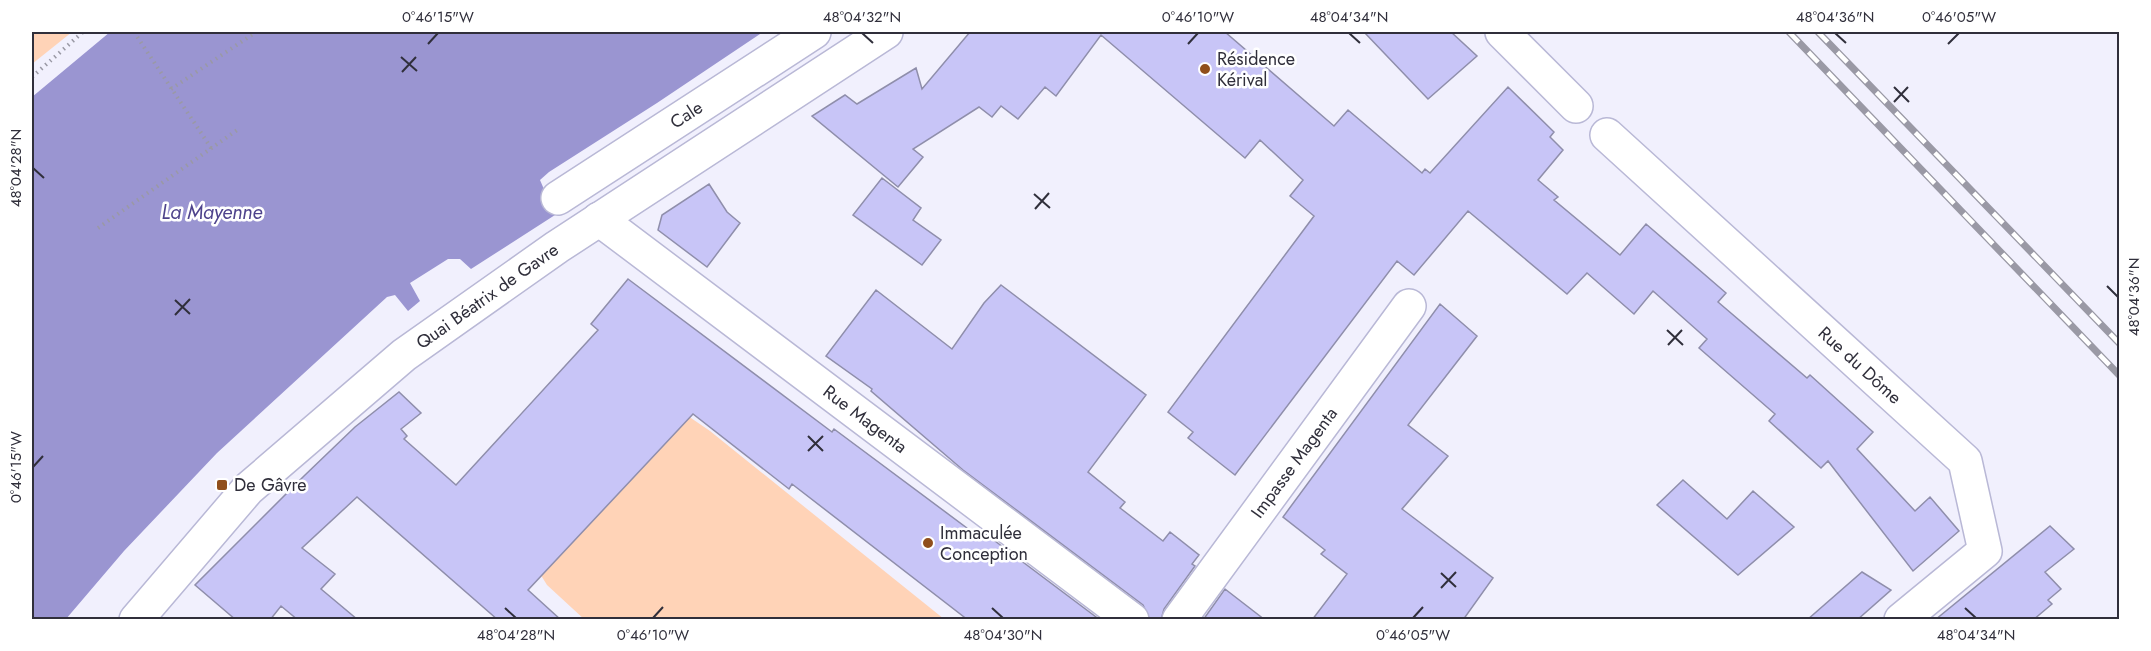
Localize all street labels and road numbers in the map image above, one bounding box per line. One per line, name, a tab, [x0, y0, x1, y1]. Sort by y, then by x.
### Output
street label: Cale	[665, 94, 708, 135]
street label: Quai Béatrix de Gavre	[411, 237, 564, 356]
street label: Rue du Dôme	[1812, 320, 1907, 410]
street label: Rue Magenta	[818, 379, 913, 459]
street label: Impasse Magenta	[1245, 402, 1344, 524]

